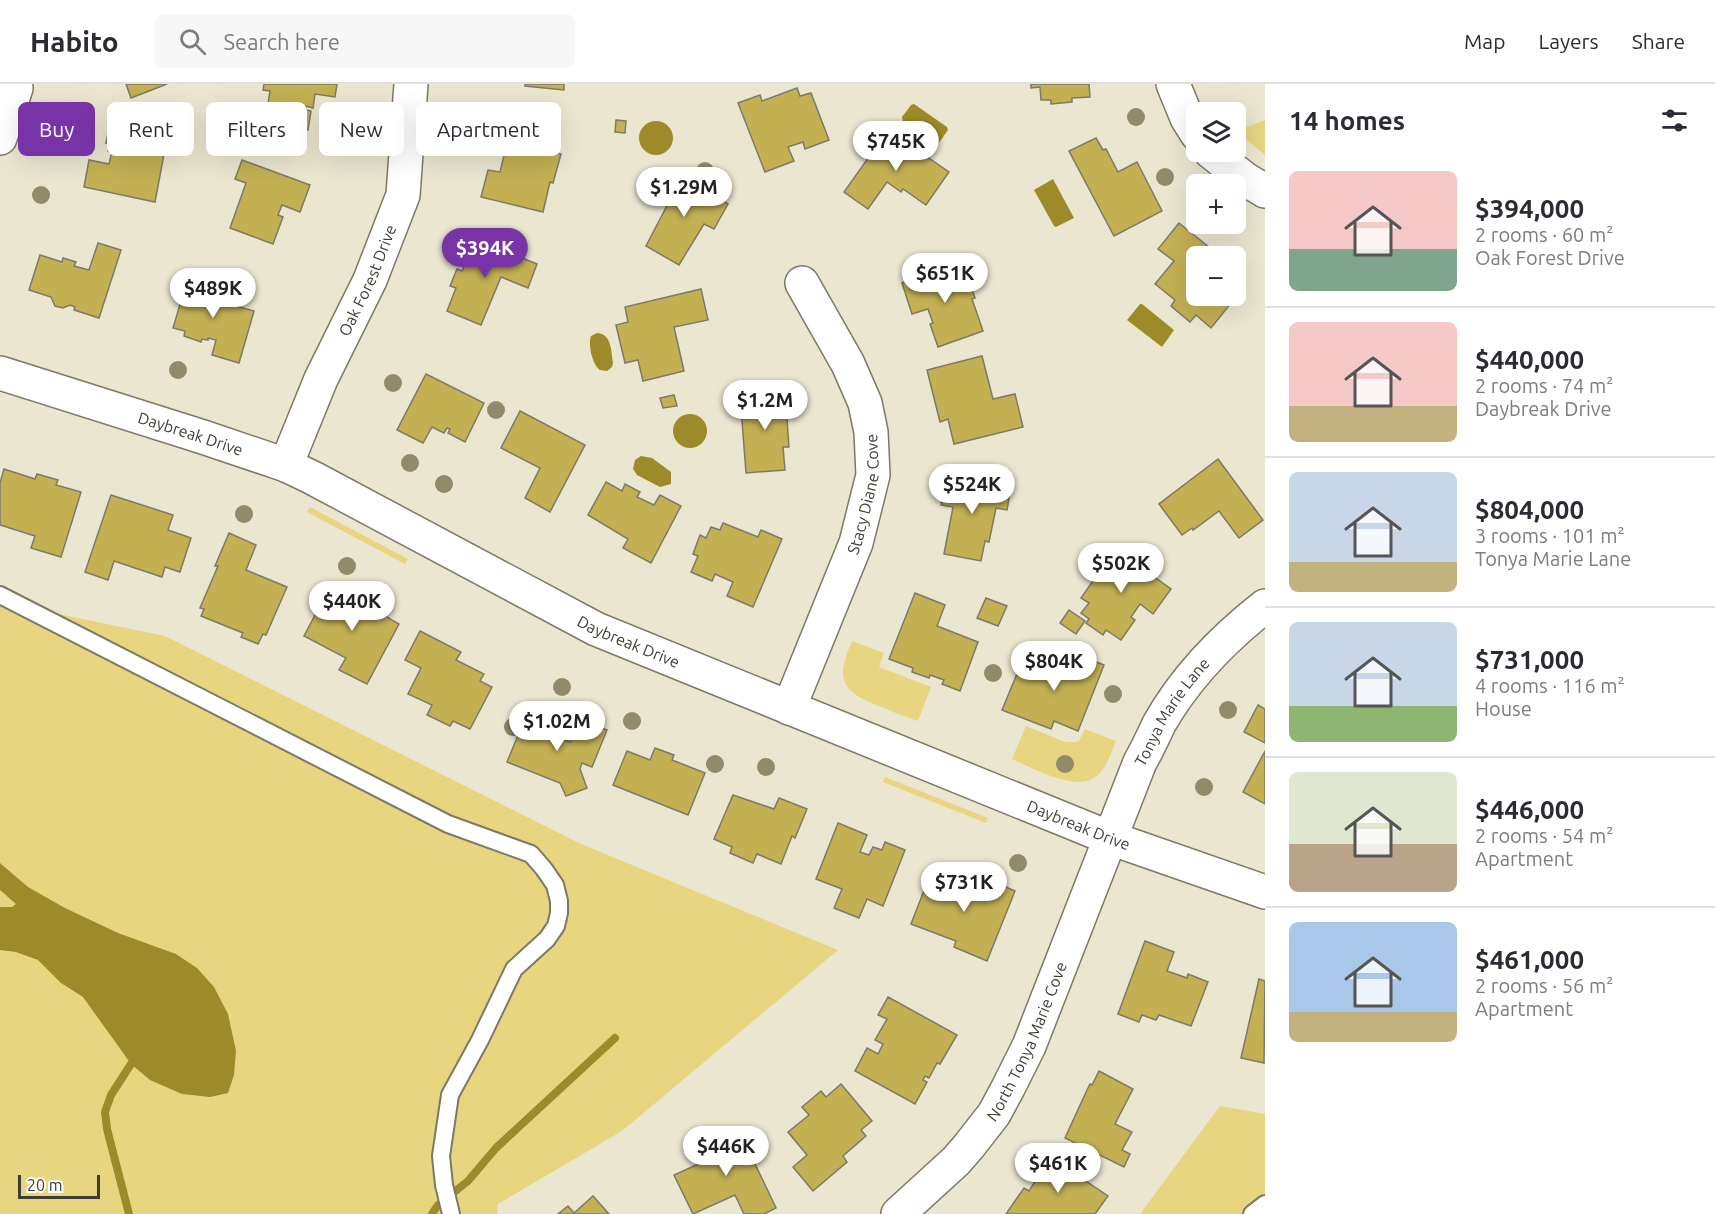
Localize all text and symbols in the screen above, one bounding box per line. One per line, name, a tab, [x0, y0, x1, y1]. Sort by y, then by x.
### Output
search box	[155, 14, 575, 68]
icon: search	[176, 25, 209, 58]
text: Habito	[30, 26, 119, 57]
text: Search here	[224, 29, 340, 54]
text: Map	[1464, 29, 1505, 53]
text: Layers	[1538, 29, 1599, 53]
text: Share	[1632, 29, 1685, 53]
chip: Buy	[18, 102, 95, 156]
chip: Rent	[107, 102, 194, 156]
chip: Filters	[206, 102, 307, 156]
chip: New	[319, 102, 404, 156]
chip: Apartment	[416, 102, 561, 156]
map controls	[1186, 102, 1246, 306]
button: layers	[1186, 102, 1246, 162]
icon: filters	[1658, 104, 1691, 137]
text: 14 homes	[1289, 106, 1405, 135]
pin: $745K	[854, 121, 938, 172]
text: $745K	[867, 129, 925, 152]
pin: $1.29M	[635, 167, 733, 218]
button: +	[1186, 174, 1246, 234]
text: $1.29M	[650, 175, 718, 198]
text: $394,000	[1475, 194, 1584, 223]
icon: home	[1337, 195, 1409, 267]
street label: Oak Forest Drive	[335, 222, 400, 339]
text: 2 rooms · 60 m²	[1475, 223, 1613, 246]
pin: $394K	[443, 228, 527, 279]
text: $394K	[456, 236, 514, 259]
button: −	[1186, 246, 1246, 306]
text: Oak Forest Drive	[1475, 246, 1625, 269]
pin: $651K	[903, 253, 987, 304]
text: $651K	[916, 261, 974, 284]
pin: $489K	[171, 268, 255, 319]
text: $489K	[184, 276, 242, 299]
text: $440,000	[1475, 345, 1584, 374]
icon: home	[1337, 346, 1409, 418]
text: 2 rooms · 74 m²	[1475, 374, 1613, 397]
pin: $1.2M	[723, 380, 807, 431]
text: $1.2M	[737, 388, 793, 411]
text: Daybreak Drive	[1475, 397, 1612, 420]
street label: Daybreak Drive	[136, 408, 246, 459]
street label: Stacy Diane Cove	[843, 433, 882, 557]
pin: $524K	[930, 464, 1014, 515]
text: $524K	[943, 472, 1001, 495]
text: $804,000	[1475, 495, 1584, 524]
icon: home	[1337, 496, 1409, 568]
text: 3 rooms · 101 m²	[1475, 524, 1625, 547]
pin: $502K	[1079, 543, 1163, 594]
text: Tonya Marie Lane	[1475, 547, 1631, 570]
text: $502K	[1092, 551, 1150, 574]
pin: $440K	[310, 581, 394, 632]
text: $440K	[323, 589, 381, 612]
street label: Daybreak Drive	[574, 612, 682, 671]
pin: $804K	[1012, 641, 1096, 692]
text: $731,000	[1475, 645, 1584, 674]
icon: home	[1337, 646, 1409, 718]
text: $804K	[1025, 649, 1083, 672]
street label: Tonya Marie Lane	[1131, 654, 1213, 769]
text: 4 rooms · 116 m²	[1475, 674, 1625, 697]
text: House	[1475, 697, 1532, 720]
pin: $1.02M	[508, 701, 606, 752]
text: $1.02M	[523, 709, 591, 732]
text: $446,000	[1475, 795, 1584, 824]
street label: Daybreak Drive	[1024, 796, 1132, 853]
icon: home	[1337, 796, 1409, 868]
text: 2 rooms · 54 m²	[1475, 824, 1613, 847]
text: Apartment	[1475, 847, 1573, 870]
pin: $731K	[922, 862, 1006, 913]
text: $731K	[935, 870, 993, 893]
text: $461,000	[1475, 945, 1584, 974]
icon: home	[1337, 946, 1409, 1018]
street label: North Tonya Marie Cove	[983, 959, 1070, 1124]
text: 2 rooms · 56 m²	[1475, 974, 1613, 997]
text: Apartment	[1475, 997, 1573, 1020]
pin: $446K	[684, 1126, 768, 1177]
text: $446K	[697, 1134, 755, 1157]
pin: $461K	[1016, 1143, 1100, 1194]
text: $461K	[1029, 1151, 1087, 1174]
scale bar	[18, 1172, 100, 1200]
text: 20 m	[27, 1176, 63, 1194]

